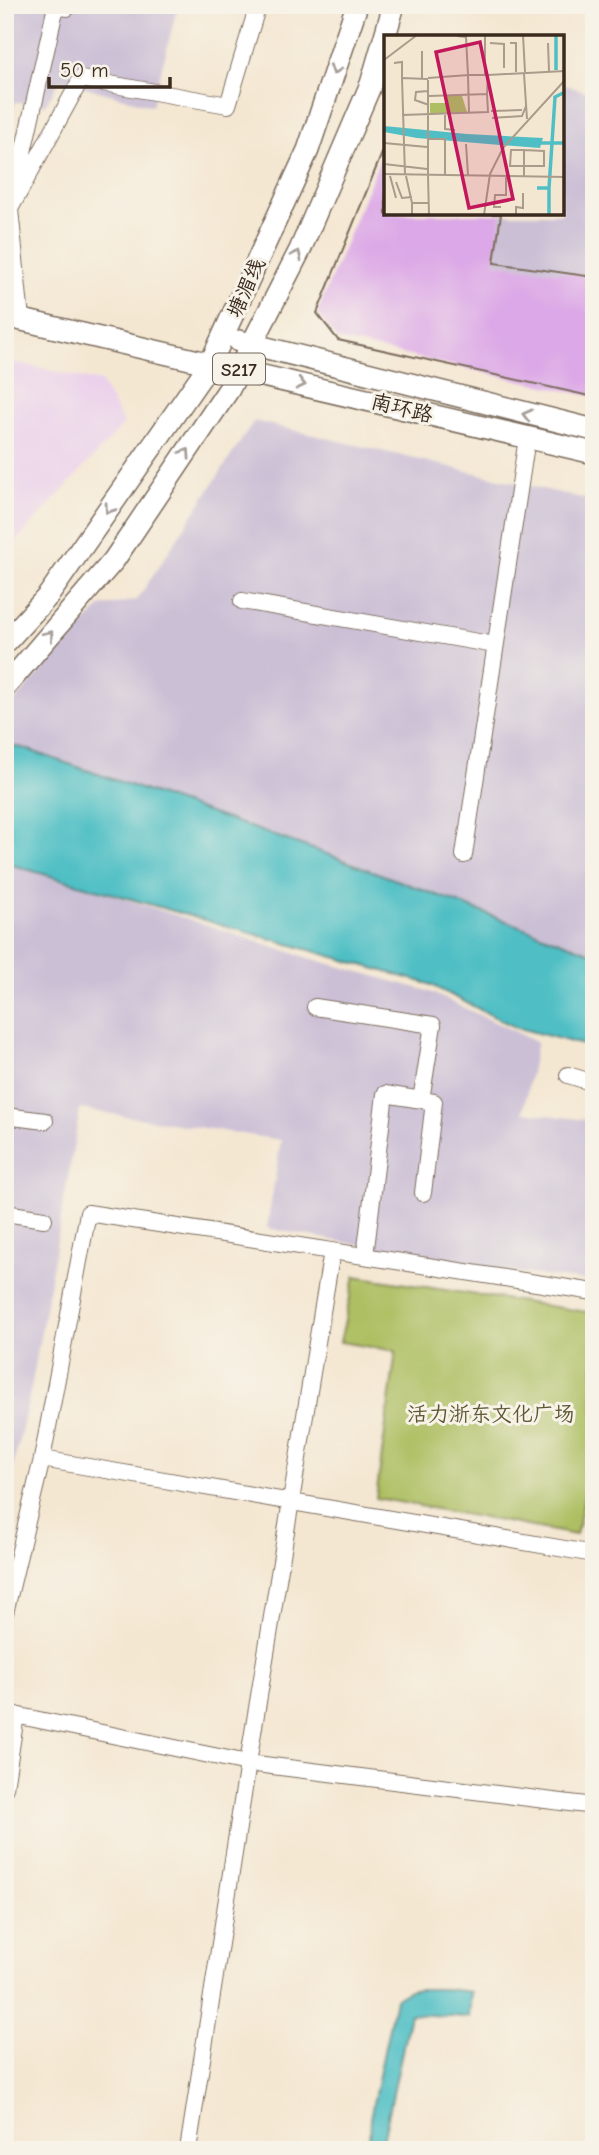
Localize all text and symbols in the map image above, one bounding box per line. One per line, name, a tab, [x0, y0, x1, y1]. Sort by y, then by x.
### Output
inset map	[384, 35, 564, 215]
scale bar	[49, 46, 170, 90]
text: 50 m	[60, 58, 109, 82]
one-way arrow	[329, 63, 343, 76]
one-way arrow	[289, 250, 303, 262]
street label: 塘湄线	[222, 254, 270, 322]
road number: S217	[213, 354, 265, 384]
one-way arrow	[295, 376, 307, 390]
street label: 南环路	[369, 389, 435, 427]
one-way arrow	[521, 409, 533, 423]
one-way arrow	[178, 448, 190, 461]
one-way arrow	[105, 501, 117, 514]
one-way arrow	[41, 630, 54, 643]
park label: 活力浙东文化广场	[407, 1402, 575, 1426]

